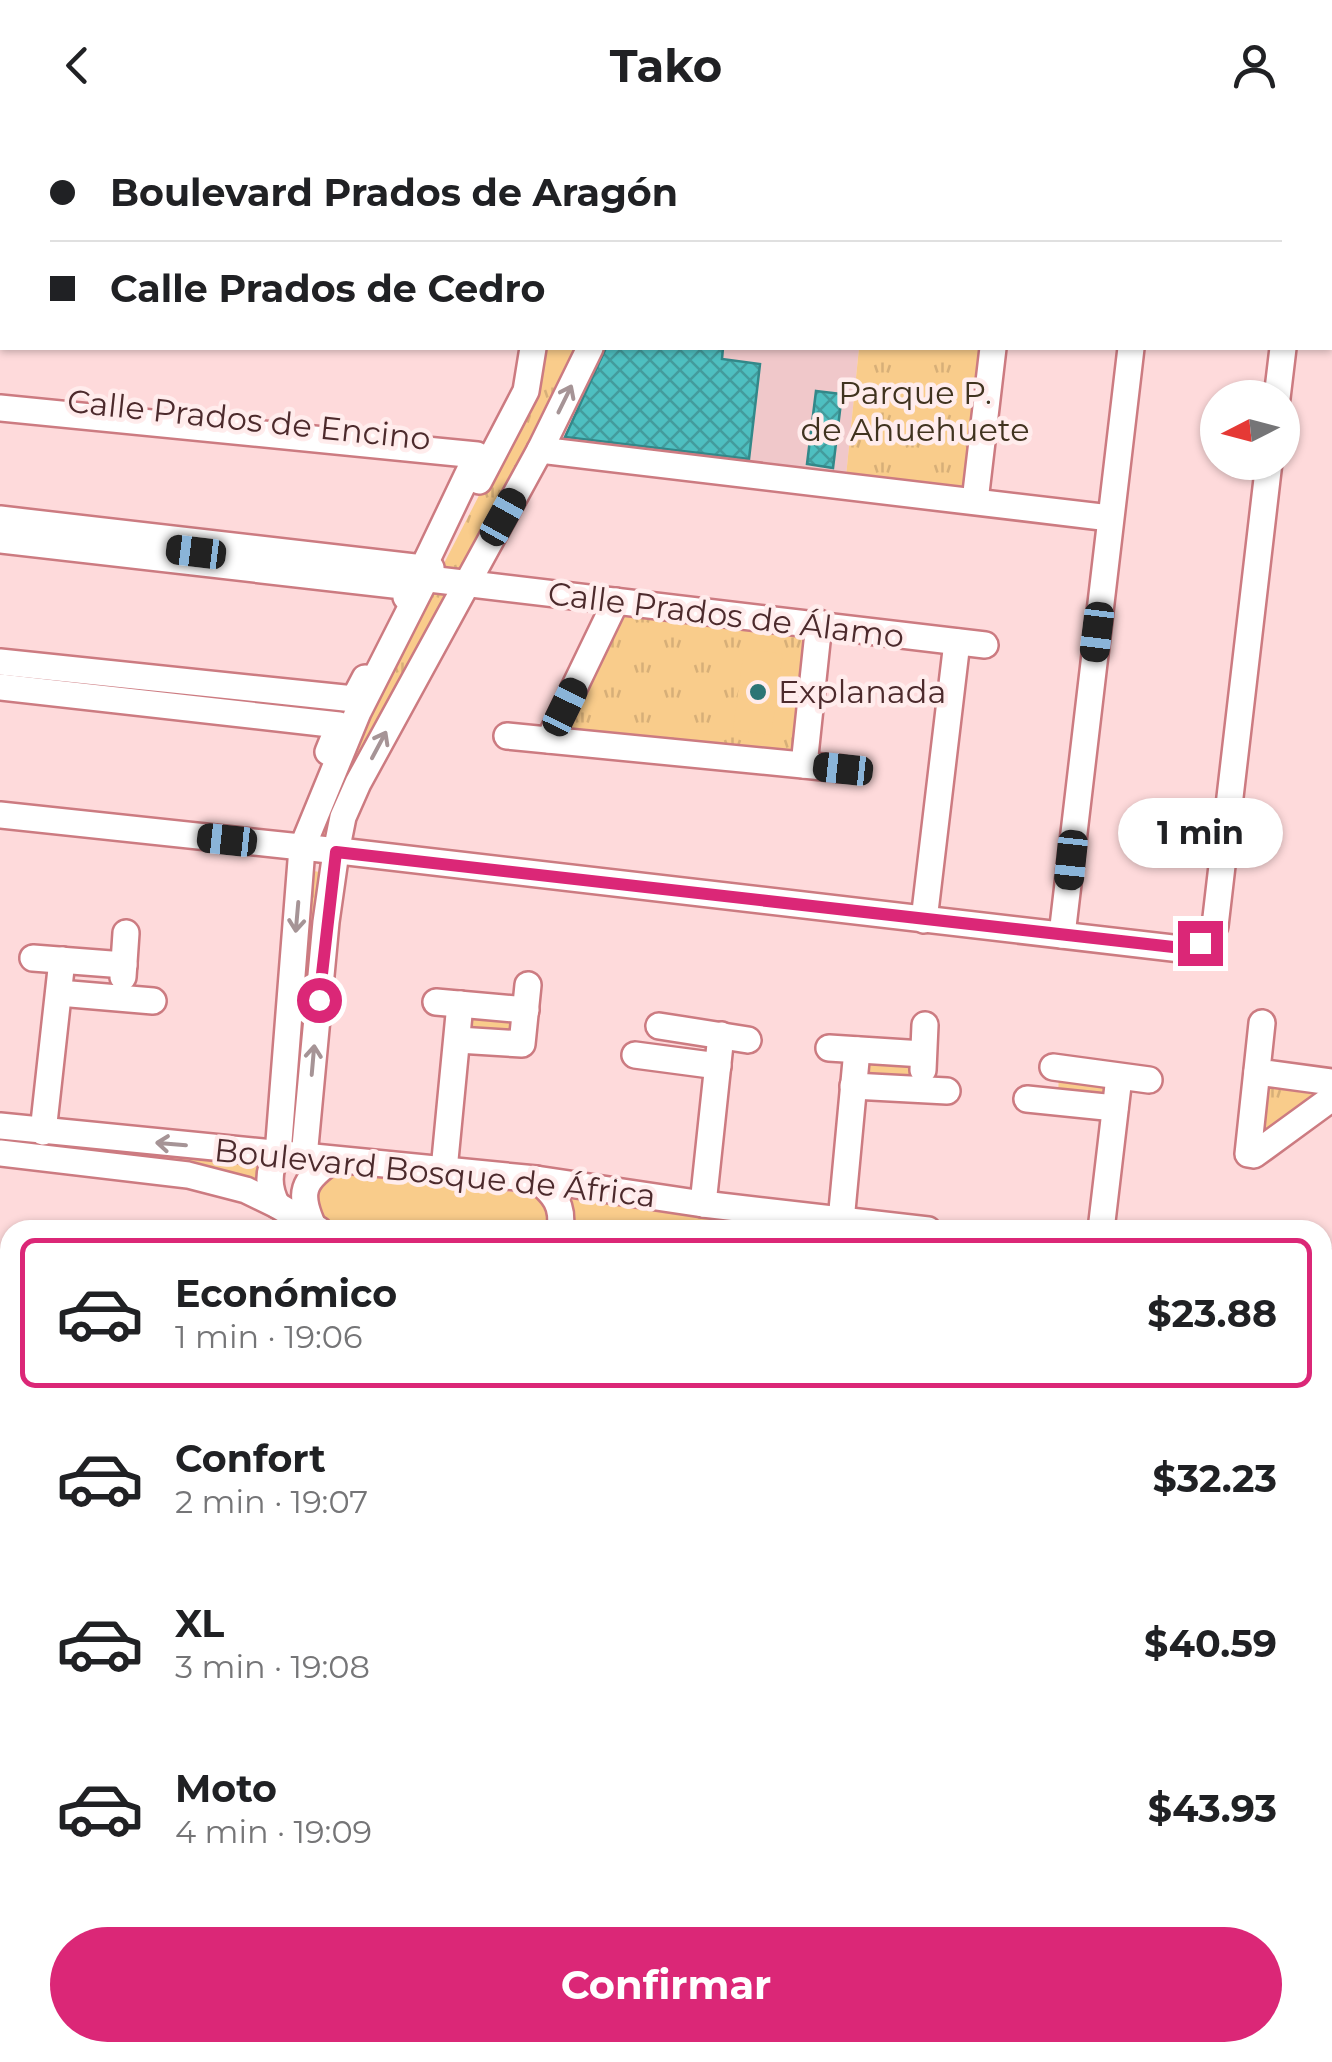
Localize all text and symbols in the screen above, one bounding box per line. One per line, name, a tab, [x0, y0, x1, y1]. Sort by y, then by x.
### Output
icon: back	[50, 38, 105, 93]
text: Tako	[610, 38, 722, 93]
icon: person	[1227, 38, 1282, 93]
text: Boulevard Prados de Aragón	[110, 169, 678, 216]
text: Calle Prados de Cedro	[110, 265, 546, 312]
park label: Parque P. de Ahuehuete	[801, 373, 1030, 449]
north arrow	[1200, 380, 1300, 480]
map controls	[1200, 380, 1300, 480]
street label: Calle Prados de Encino	[65, 381, 433, 458]
one-way arrow	[556, 384, 575, 414]
car	[475, 483, 531, 551]
car	[164, 533, 228, 571]
street label: Calle Prados de Álamo	[546, 573, 906, 656]
car	[1078, 600, 1116, 664]
place label: Explanada	[778, 672, 946, 711]
car	[538, 673, 592, 741]
marker: Explanada	[747, 681, 769, 703]
one-way arrow	[369, 731, 389, 761]
car	[812, 751, 874, 787]
callout: 1 min	[1118, 798, 1282, 868]
text: 1 min	[1157, 813, 1244, 852]
car	[196, 822, 258, 858]
car	[1053, 829, 1089, 891]
one-way arrow	[287, 900, 306, 933]
route end	[1178, 921, 1223, 966]
route start	[297, 978, 342, 1023]
one-way arrow	[304, 1044, 323, 1076]
street label: Boulevard Bosque de África	[213, 1130, 658, 1215]
one-way arrow	[155, 1134, 188, 1153]
icon: car	[55, 1268, 145, 1358]
text: Económico	[175, 1270, 397, 1317]
text: $23.88	[1147, 1290, 1277, 1337]
text: 1 min · 19:06	[175, 1317, 362, 1356]
icon: car	[55, 1433, 145, 1523]
text: Confort	[175, 1435, 326, 1482]
text: $32.23	[1153, 1455, 1277, 1502]
text: 2 min · 19:07	[175, 1482, 368, 1521]
icon: car	[55, 1598, 145, 1688]
text: XL	[175, 1600, 224, 1647]
text: $40.59	[1144, 1620, 1277, 1667]
text: 3 min · 19:08	[175, 1647, 370, 1686]
icon: car	[55, 1763, 145, 1853]
text: Moto	[175, 1765, 277, 1812]
text: $43.93	[1148, 1785, 1277, 1832]
text: 4 min · 19:09	[175, 1812, 372, 1851]
button: Confirmar	[50, 1927, 1282, 2042]

